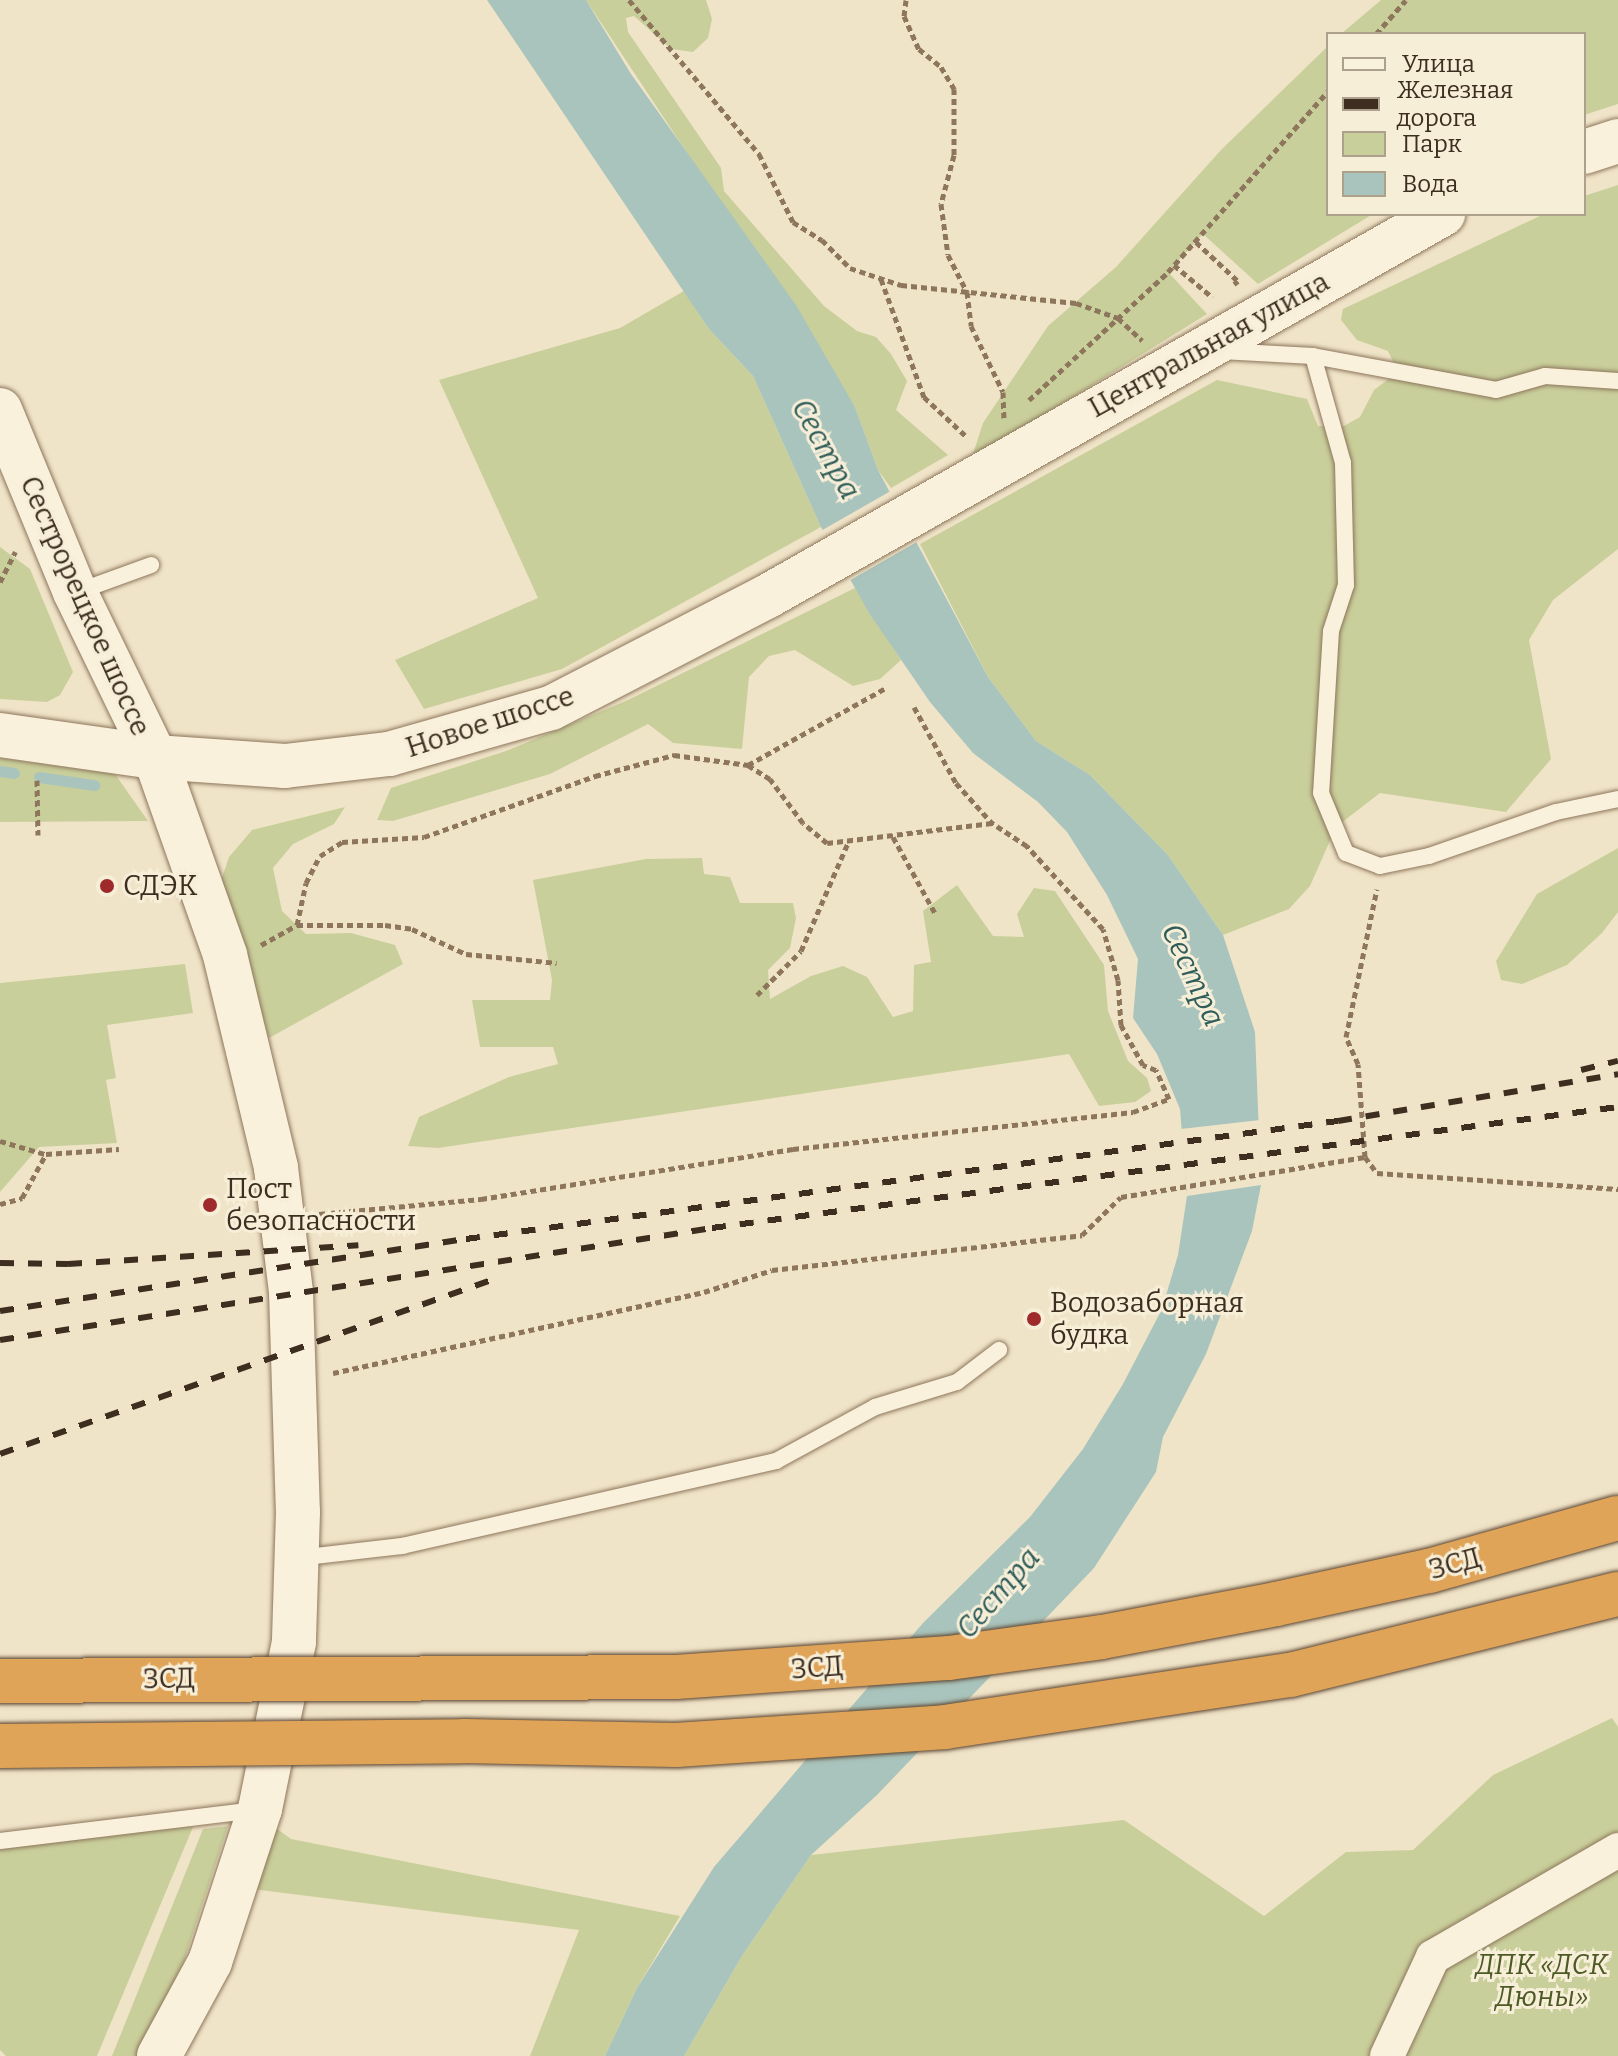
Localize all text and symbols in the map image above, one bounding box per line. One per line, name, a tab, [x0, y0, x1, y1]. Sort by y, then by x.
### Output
legend	[1326, 32, 1586, 216]
text: Улица	[1402, 50, 1475, 78]
text: Железная дорога	[1396, 76, 1513, 132]
text: Парк	[1402, 130, 1462, 158]
text: Вода	[1402, 170, 1458, 198]
street label: Центральная улица	[1083, 265, 1335, 425]
water label: Сестра	[784, 392, 868, 506]
street label: Сестрорецкое шоссе	[13, 471, 157, 741]
street label: Новое шоссе	[402, 679, 578, 765]
place label: СДЭК	[123, 869, 198, 903]
marker: СДЭК	[98, 877, 116, 895]
water label: Сестра	[1154, 918, 1232, 1032]
place label: Пост безопасности	[226, 1172, 416, 1238]
marker: Пост безопасности	[201, 1196, 219, 1214]
place label: Водозаборная будка	[1050, 1286, 1244, 1352]
marker: Водозаборная будка	[1025, 1310, 1043, 1328]
water label: Сестра	[949, 1540, 1047, 1646]
street label: ЗСД	[1425, 1541, 1485, 1587]
street label: ЗСД	[790, 1649, 844, 1687]
street label: ЗСД	[143, 1662, 195, 1696]
park label: ДПК «ДСК Дюны»	[1476, 1948, 1608, 2014]

